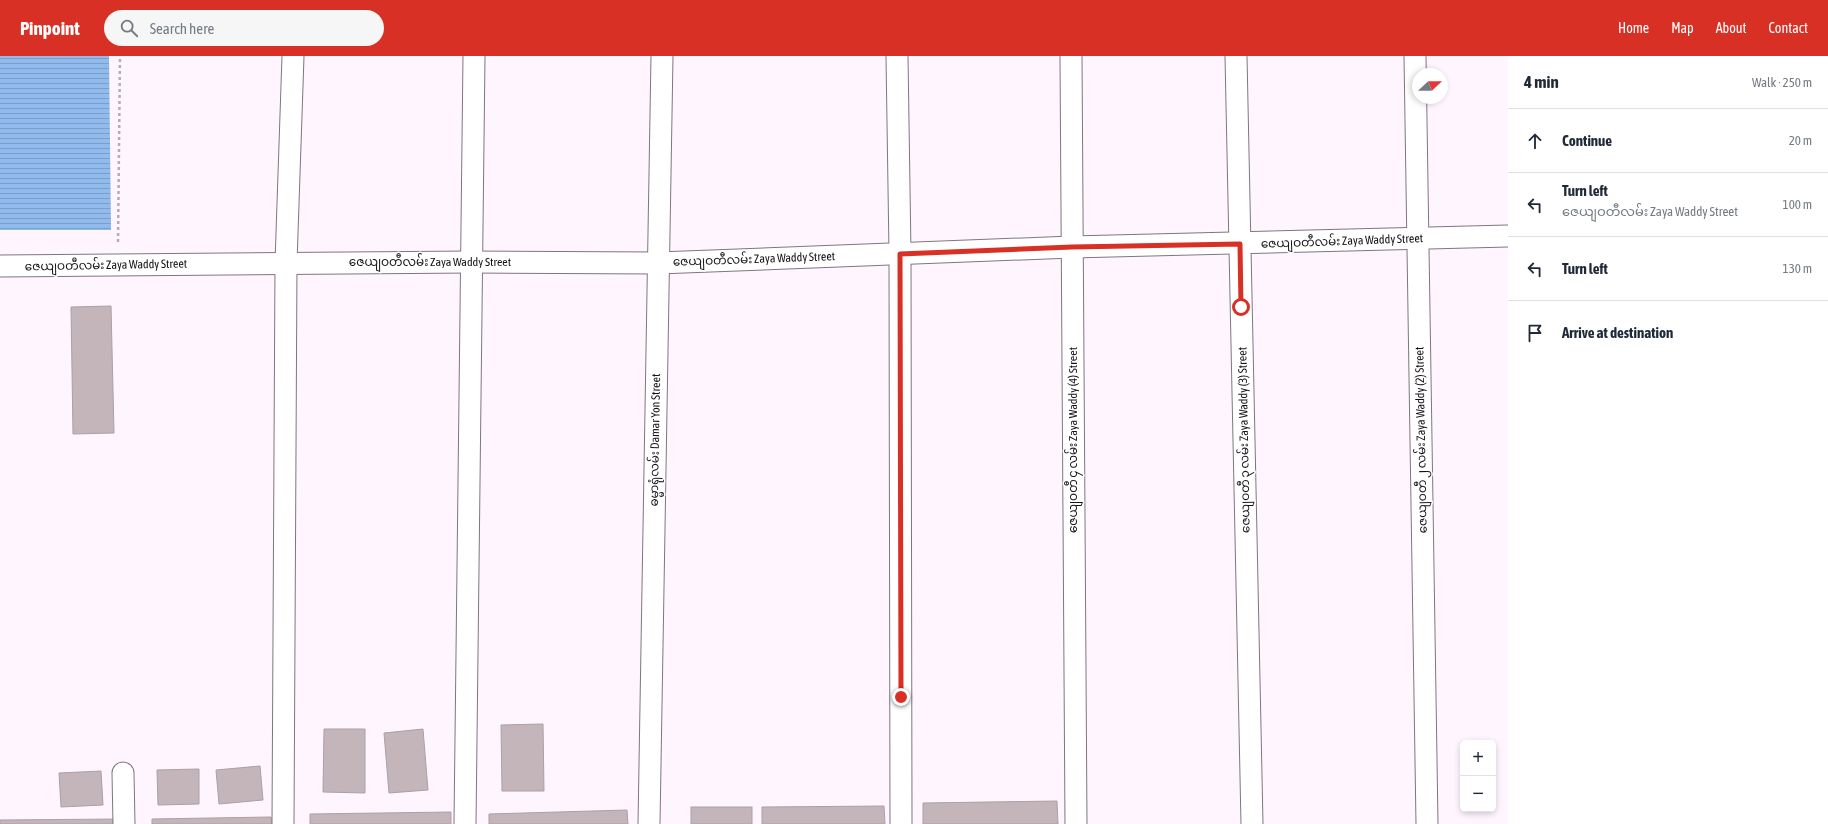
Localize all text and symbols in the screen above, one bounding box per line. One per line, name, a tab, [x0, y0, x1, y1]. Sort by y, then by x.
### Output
search box	[104, 10, 384, 46]
text: Pinpoint	[20, 17, 80, 39]
icon: search	[118, 17, 140, 39]
text: Search here	[150, 20, 214, 37]
text: Home	[1618, 20, 1649, 36]
text: Map	[1671, 20, 1694, 36]
text: About	[1716, 20, 1747, 36]
text: Contact	[1769, 20, 1808, 36]
north arrow	[1412, 68, 1448, 104]
text: 4 min	[1524, 72, 1559, 92]
text: Walk · 250 m	[1752, 75, 1812, 90]
icon: ahead	[1524, 130, 1546, 152]
text: Continue	[1562, 132, 1612, 149]
text: 20 m	[1789, 133, 1812, 148]
text: Turn left	[1562, 182, 1608, 199]
icon: left	[1524, 194, 1546, 216]
text: 100 m	[1783, 197, 1812, 212]
text: ဇေယျဝတီလမ်း Zaya Waddy Street	[1562, 204, 1738, 219]
street label: ဇေယျဝတီလမ်း Zaya Waddy Street	[1261, 229, 1424, 254]
street label: ဇေယျဝတီလမ်း Zaya Waddy Street	[673, 247, 836, 272]
street label: ဇေယျဝတီလမ်း Zaya Waddy Street	[349, 253, 512, 272]
street label: ဇေယျဝတီလမ်း Zaya Waddy Street	[25, 255, 188, 276]
icon: left	[1524, 258, 1546, 280]
text: Turn left	[1562, 260, 1608, 277]
text: 130 m	[1783, 261, 1812, 276]
route start	[1232, 298, 1250, 316]
icon: arrive	[1524, 322, 1546, 344]
text: Arrive at destination	[1562, 324, 1673, 341]
street label: ဇေယျဝတီ ၄ လမ်း Zaya Waddy (4) Street	[1064, 346, 1083, 533]
street label: ဇေယျဝတီ ၃ လမ်း Zaya Waddy (3) Street	[1233, 346, 1256, 533]
street label: ဇေယျဝတီ ၂ လမ်း Zaya Waddy (2) Street	[1410, 346, 1433, 534]
street label: ဓမ္မာရုံလမ်း Damar Yon Street	[645, 373, 666, 507]
route end	[892, 688, 910, 706]
map controls	[1460, 740, 1496, 812]
button: +	[1460, 740, 1496, 776]
button: −	[1460, 776, 1496, 812]

